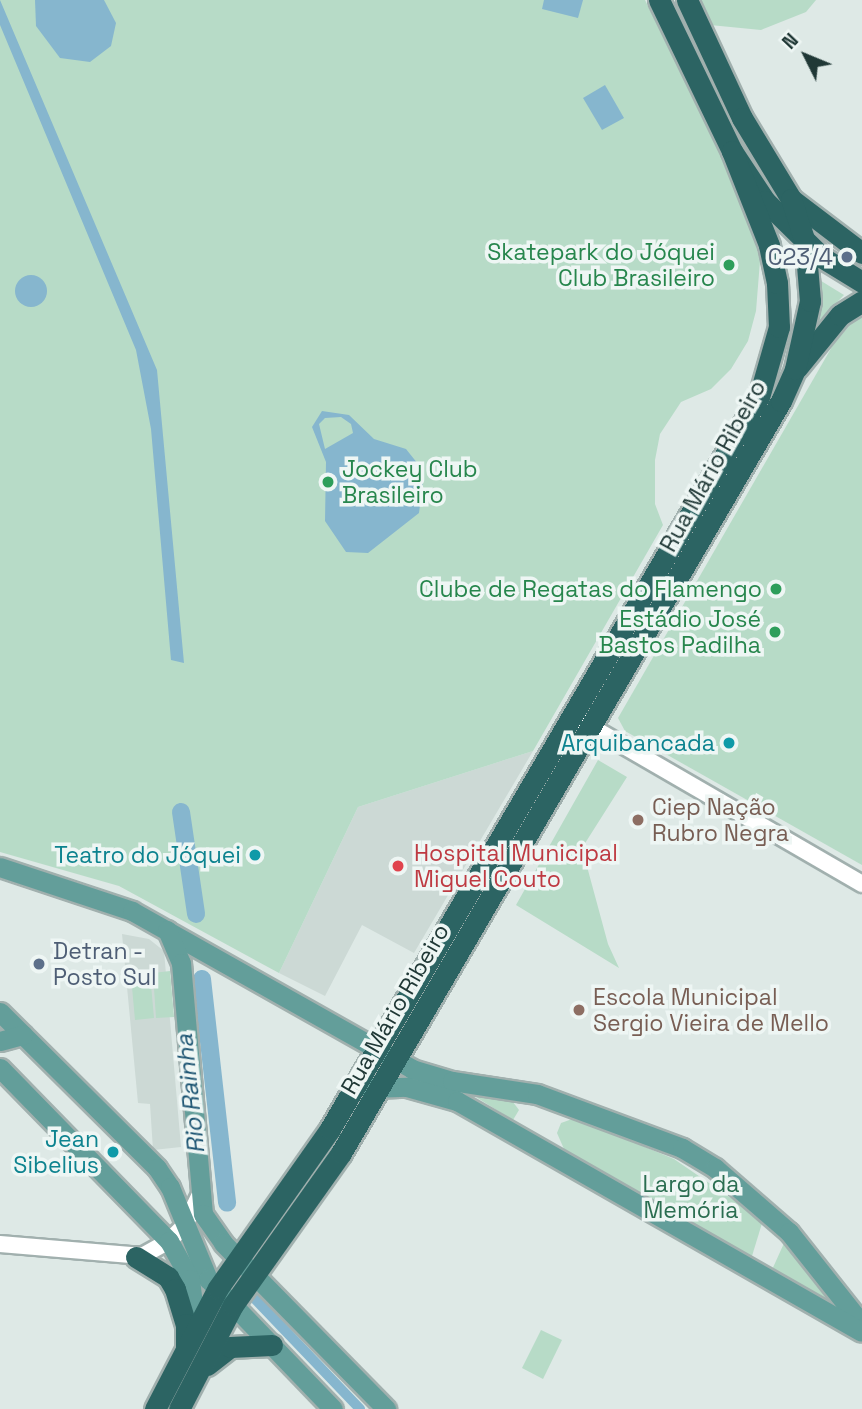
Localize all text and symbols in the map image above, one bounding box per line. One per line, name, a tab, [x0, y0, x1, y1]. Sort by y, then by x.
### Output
north arrow	[771, 21, 841, 91]
text: N	[777, 28, 804, 55]
place label: Skatepark do Jóquei Club Brasileiro	[487, 238, 715, 292]
place label: C23/4	[768, 243, 833, 271]
marker: C23/4	[839, 249, 855, 265]
marker: Skatepark do Jóquei Club Brasileiro	[721, 257, 737, 273]
street label: Rua Mário Ribeiro	[654, 375, 772, 557]
place label: Jockey Club Brasileiro	[342, 455, 478, 509]
marker: Jockey Club Brasileiro	[320, 474, 336, 490]
place label: Clube de Regatas do Flamengo	[419, 575, 762, 603]
marker: Clube de Regatas do Flamengo	[768, 581, 784, 597]
place label: Estádio José Bastos Padilha	[599, 605, 761, 659]
marker: Estádio José Bastos Padilha	[767, 624, 783, 640]
place label: Arquibancada	[561, 729, 715, 757]
marker: Arquibancada	[721, 735, 737, 751]
place label: Ciep Nação Rubro Negra	[652, 793, 789, 847]
marker: Ciep Nação Rubro Negra	[630, 812, 646, 828]
place label: Hospital Municipal Miguel Couto	[414, 839, 618, 893]
place label: Teatro do Jóquei	[54, 841, 241, 869]
marker: Teatro do Jóquei	[247, 847, 263, 863]
marker: Hospital Municipal Miguel Couto	[388, 856, 408, 876]
street label: Rua Mário Ribeiro	[335, 919, 455, 1099]
place label: Detran - Posto Sul	[53, 937, 157, 991]
marker: Detran - Posto Sul	[31, 956, 47, 972]
place label: Escola Municipal Sergio Vieira de Mello	[593, 983, 829, 1037]
marker: Escola Municipal Sergio Vieira de Mello	[571, 1002, 587, 1018]
water label: Rio Rainha	[169, 1033, 211, 1155]
place label: Jean Sibelius	[13, 1125, 99, 1179]
marker: Jean Sibelius	[105, 1144, 121, 1160]
park label: Largo da Memória	[643, 1170, 739, 1224]

